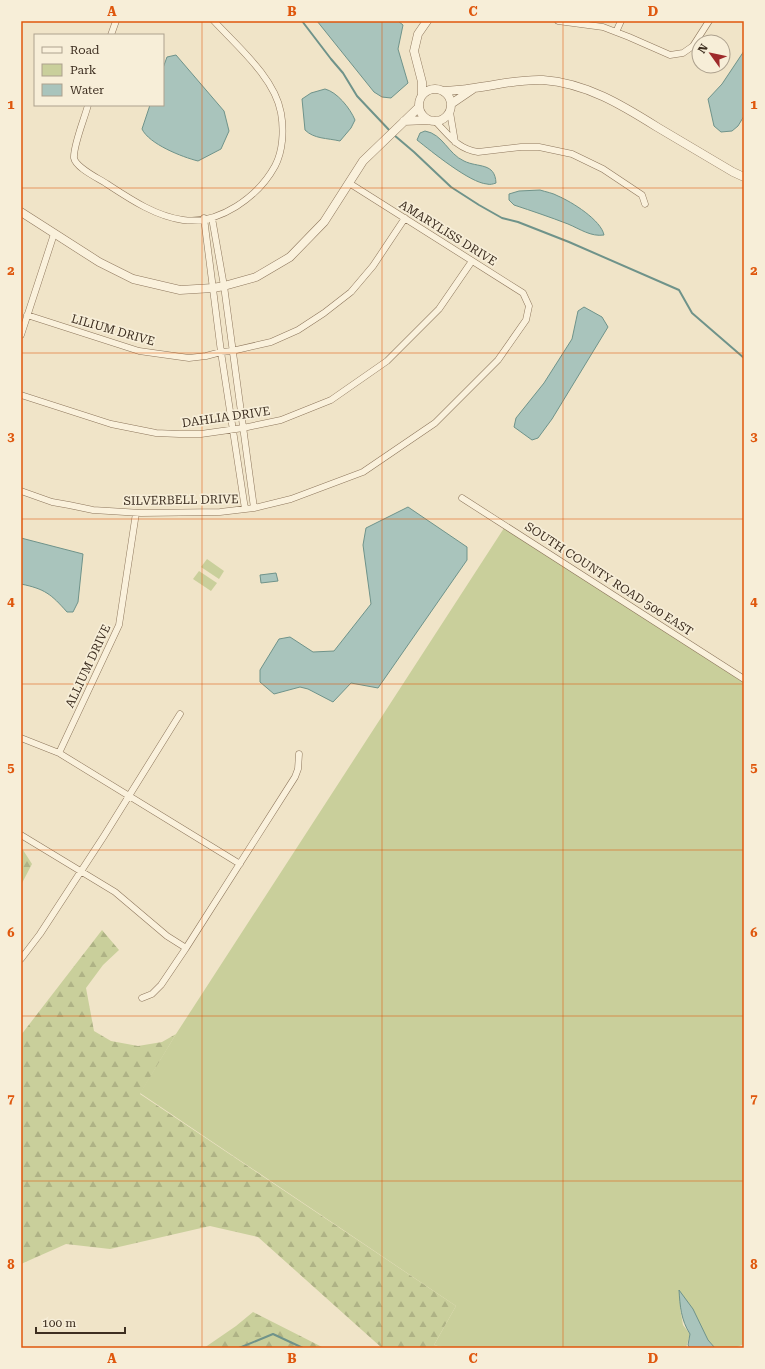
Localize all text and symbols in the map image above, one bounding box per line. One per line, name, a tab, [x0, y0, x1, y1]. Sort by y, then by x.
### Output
text: A	[107, 4, 117, 19]
text: B	[287, 4, 297, 19]
text: C	[468, 4, 478, 19]
text: D	[648, 4, 658, 19]
legend	[34, 34, 164, 106]
north arrow	[691, 34, 731, 74]
text: N	[695, 41, 711, 56]
text: Road	[70, 43, 100, 57]
text: Park	[70, 63, 97, 77]
text: Water	[70, 83, 104, 97]
text: 1	[7, 97, 15, 112]
text: 1	[750, 97, 758, 112]
street label: AMARYLISS DRIVE	[397, 197, 499, 269]
text: 2	[7, 263, 15, 278]
text: 2	[750, 263, 758, 278]
street label: LILIUM DRIVE	[70, 311, 156, 349]
street label: DAHLIA DRIVE	[181, 404, 271, 430]
text: 3	[7, 429, 15, 444]
text: 3	[750, 429, 758, 444]
street label: SILVERBELL DRIVE	[123, 492, 239, 508]
street label: SOUTH COUNTY ROAD 500 EAST	[522, 519, 696, 639]
text: 4	[7, 594, 15, 609]
text: 4	[750, 594, 758, 609]
street label: ALLIUM DRIVE	[63, 622, 113, 710]
text: 5	[7, 760, 15, 775]
text: 5	[750, 760, 758, 775]
text: 6	[7, 925, 15, 940]
text: 6	[750, 925, 758, 940]
text: 7	[7, 1091, 15, 1106]
text: 7	[750, 1091, 758, 1106]
text: 8	[7, 1257, 15, 1272]
text: 8	[750, 1257, 758, 1272]
scale bar	[36, 1309, 125, 1335]
text: 100 m	[42, 1316, 76, 1330]
text: A	[107, 1351, 117, 1366]
text: B	[287, 1351, 297, 1366]
text: C	[468, 1351, 478, 1366]
text: D	[648, 1351, 658, 1366]

